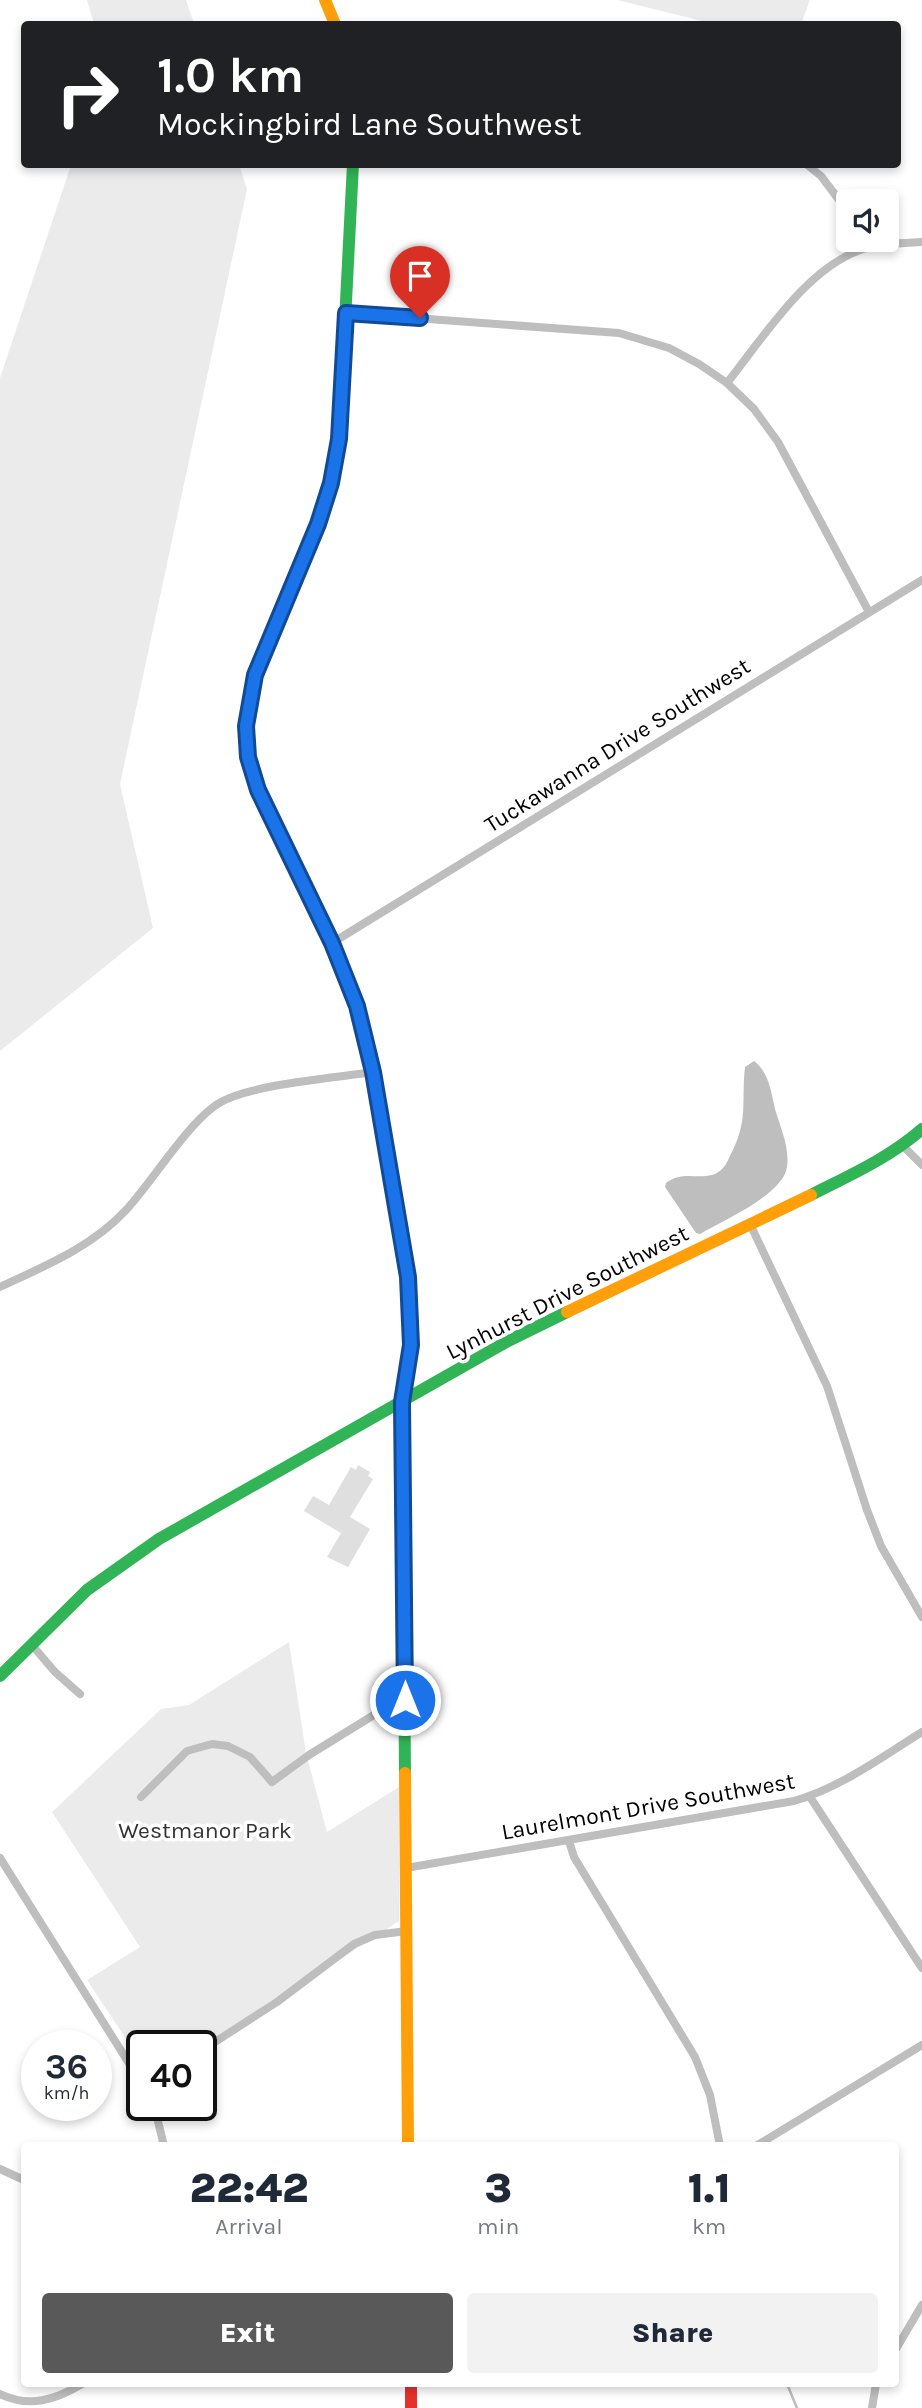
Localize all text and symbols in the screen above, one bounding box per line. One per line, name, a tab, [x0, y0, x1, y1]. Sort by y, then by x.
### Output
text: 1.0 km	[157, 47, 304, 104]
icon: right	[42, 49, 133, 140]
text: Mockingbird Lane Southwest	[157, 106, 582, 143]
map controls	[836, 189, 899, 252]
button: sound	[836, 189, 899, 252]
pin	[390, 246, 450, 318]
icon: arrive	[401, 257, 439, 295]
street label: Tuckawanna Drive Southwest	[480, 652, 755, 838]
street label: Lynhurst Drive Southwest	[442, 1219, 693, 1365]
position arrow	[368, 1663, 442, 1737]
street label: Laurelmont Drive Southwest	[499, 1767, 797, 1846]
park label: Westmanor Park	[118, 1817, 292, 1844]
speed limit sign: 40	[126, 2030, 217, 2121]
text: 36	[45, 2046, 88, 2087]
text: km/h	[44, 2082, 89, 2104]
text: 22:42	[189, 2163, 309, 2213]
text: 3	[484, 2163, 512, 2213]
text: 1.1	[688, 2163, 731, 2213]
text: Arrival	[215, 2213, 283, 2240]
text: min	[477, 2213, 519, 2240]
text: km	[692, 2213, 726, 2240]
button: Exit	[42, 2293, 453, 2373]
button: Share	[467, 2293, 878, 2373]

